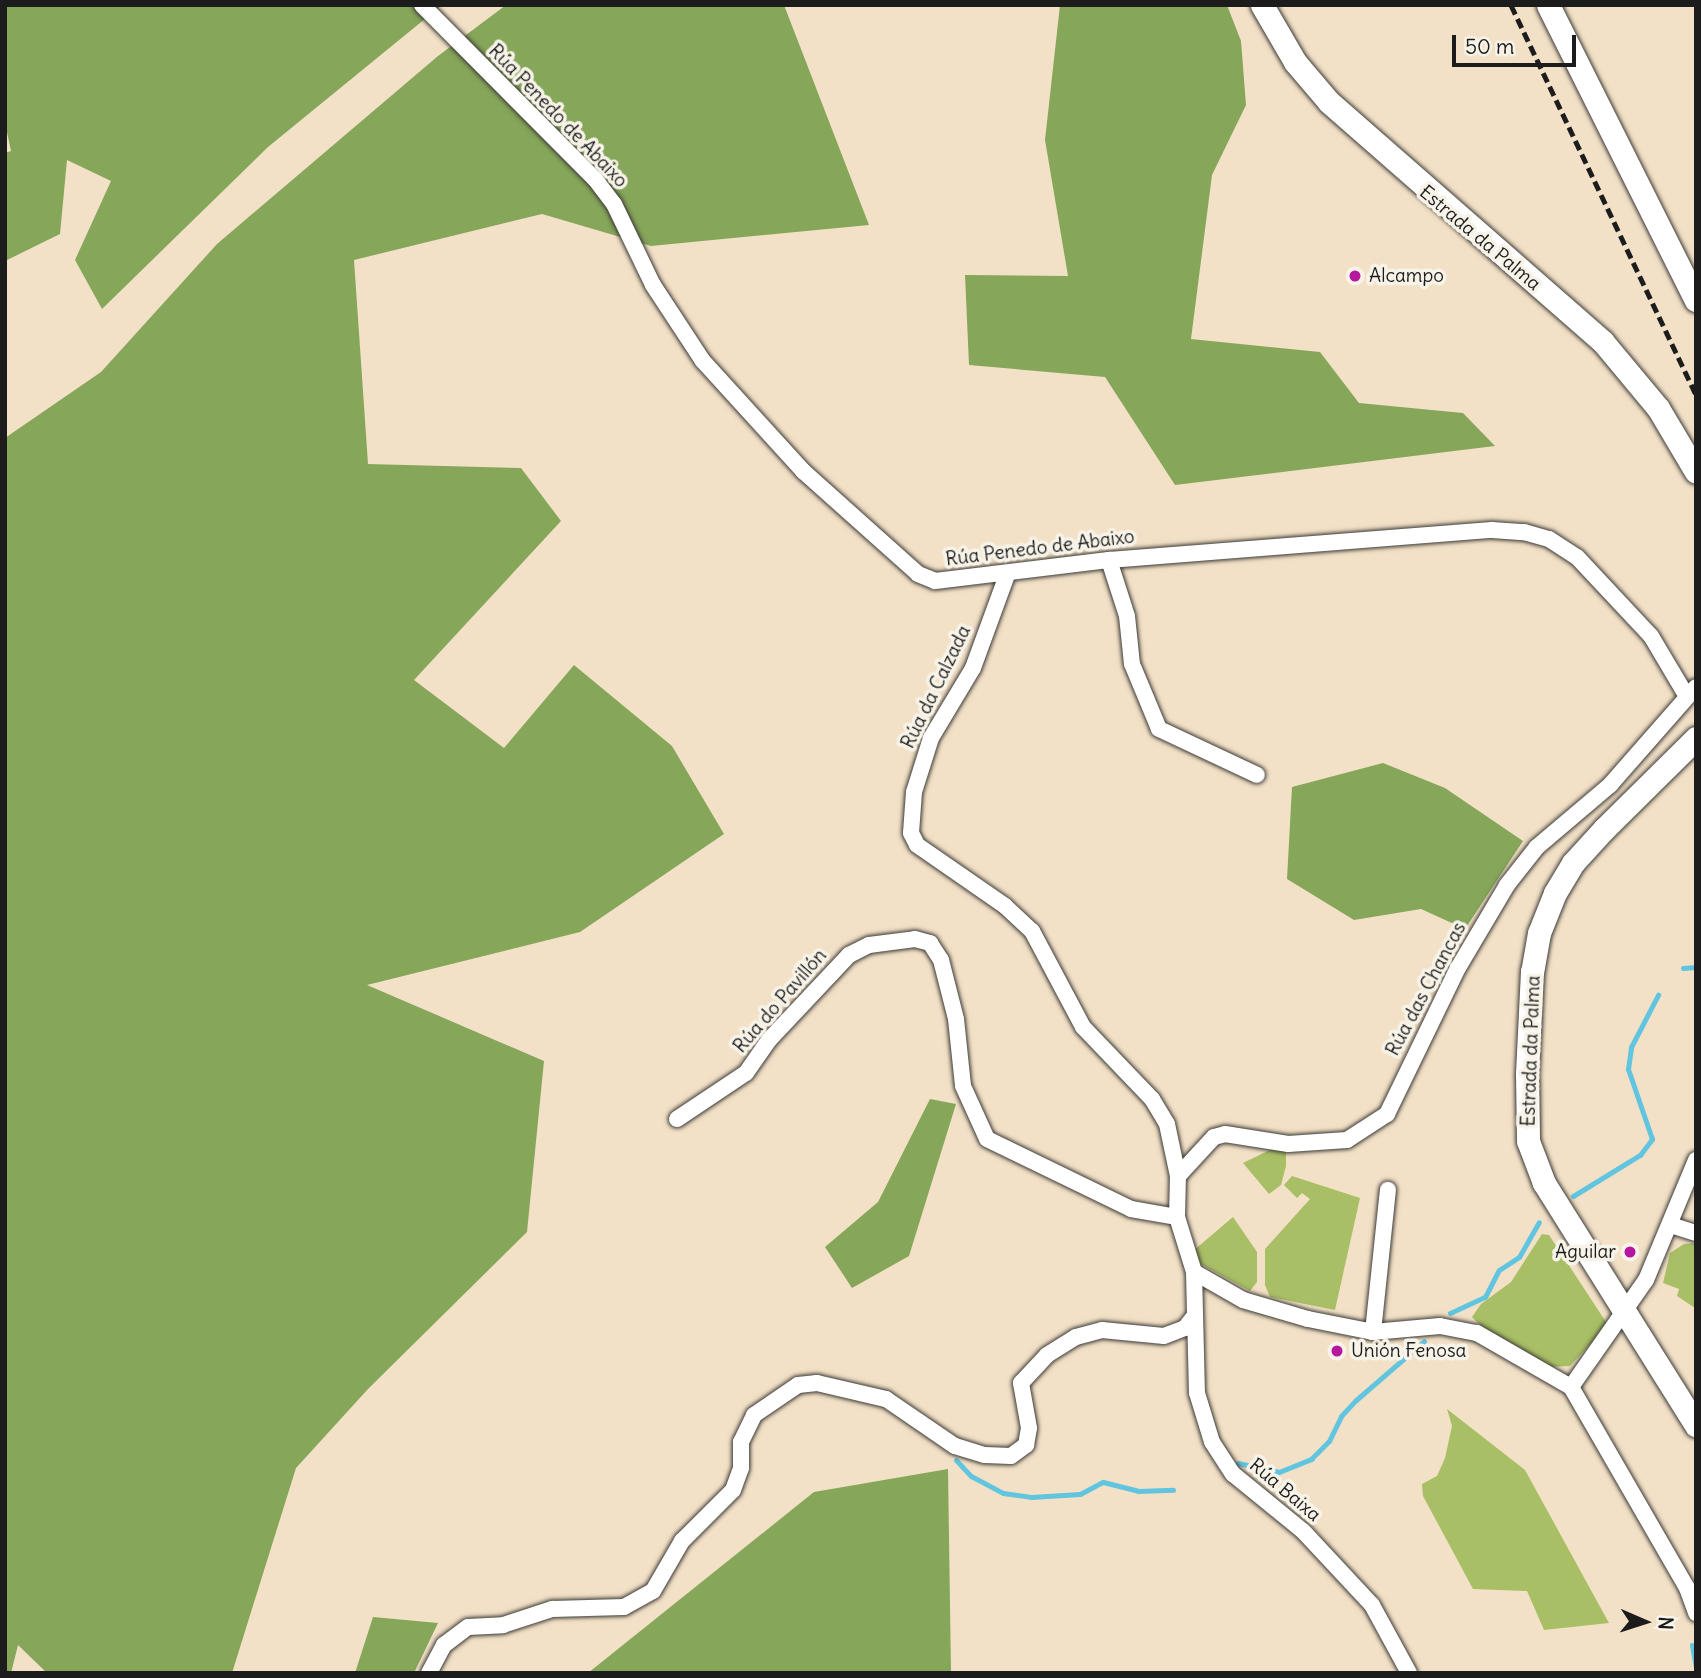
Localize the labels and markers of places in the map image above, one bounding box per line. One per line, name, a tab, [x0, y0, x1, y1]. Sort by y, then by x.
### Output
place label: Alcampo	[1369, 265, 1444, 287]
marker: Alcampo	[1347, 268, 1363, 284]
place label: Aguilar	[1555, 1241, 1616, 1263]
marker: Aguilar	[1622, 1244, 1638, 1260]
place label: Unión Fenosa	[1351, 1340, 1466, 1362]
marker: Unión Fenosa	[1329, 1343, 1345, 1359]

